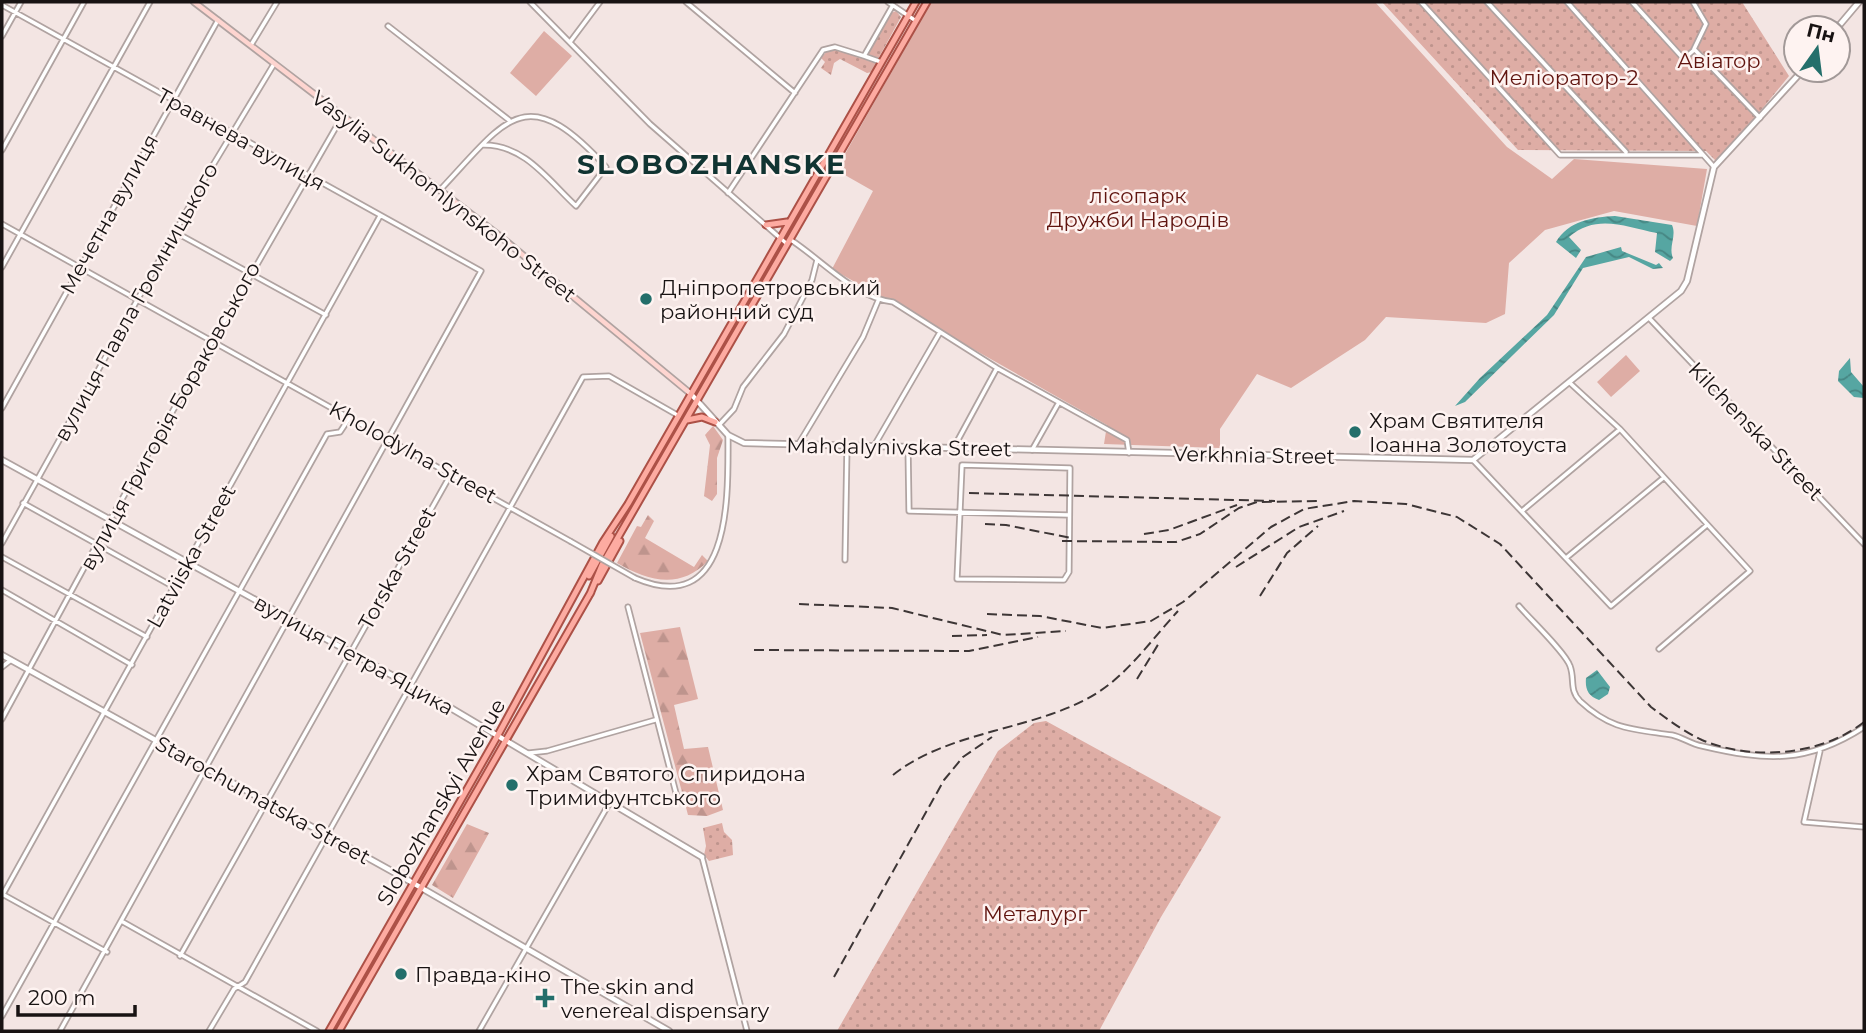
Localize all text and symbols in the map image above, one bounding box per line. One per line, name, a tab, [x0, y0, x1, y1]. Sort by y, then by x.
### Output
north arrow	[1782, 14, 1852, 84]
text: Пн	[1804, 18, 1838, 48]
park label: Авіатор	[1677, 48, 1761, 73]
park label: Меліоратор-2	[1489, 65, 1639, 90]
street label: Травнева вулиця	[153, 83, 329, 195]
street label: Vasylia Sukhomlynskoho Street	[307, 85, 581, 307]
street label: Мечетна вулиця	[55, 130, 163, 298]
district label: SLOBOZHANSKE	[577, 147, 847, 181]
street label: вулиця Павла Громницького	[49, 158, 223, 446]
park label: лісопарк Дружби Народів	[1047, 183, 1229, 232]
street label: вулиця Григорія Бораковського	[75, 257, 265, 575]
place label: Дніпропетровський районний суд	[660, 275, 880, 324]
marker: Дніпропетровський районний суд	[638, 291, 654, 307]
street label: Kilchenska Street	[1683, 357, 1829, 505]
street label: Kholodylna Street	[325, 396, 501, 508]
place label: Храм Святителя Іоанна Золотоуста	[1369, 408, 1567, 457]
marker: Храм Святителя Іоанна Золотоуста	[1347, 424, 1363, 440]
street label: Mahdalynivska Street	[786, 433, 1012, 461]
street label: Verkhnia Street	[1173, 441, 1335, 469]
street label: Latviiska Street	[141, 480, 241, 632]
street label: Torska Street	[353, 502, 441, 634]
street label: вулиця Петра Яцика	[250, 590, 458, 720]
street label: Slobozhanskyi Avenue	[372, 694, 510, 910]
street label: Starochumatska Street	[151, 730, 375, 870]
place label: Храм Святого Спиридона Тримифунтського	[526, 761, 806, 810]
marker: Храм Святого Спиридона Тримифунтського	[504, 777, 520, 793]
park label: Металург	[983, 901, 1087, 926]
place label: Правда-кіно	[415, 962, 551, 987]
marker: Правда-кіно	[393, 966, 409, 982]
scale bar	[18, 974, 135, 1018]
place label: The skin and venereal dispensary	[561, 974, 770, 1023]
text: 200 m	[28, 985, 95, 1010]
marker: The skin and venereal dispensary	[535, 988, 555, 1008]

